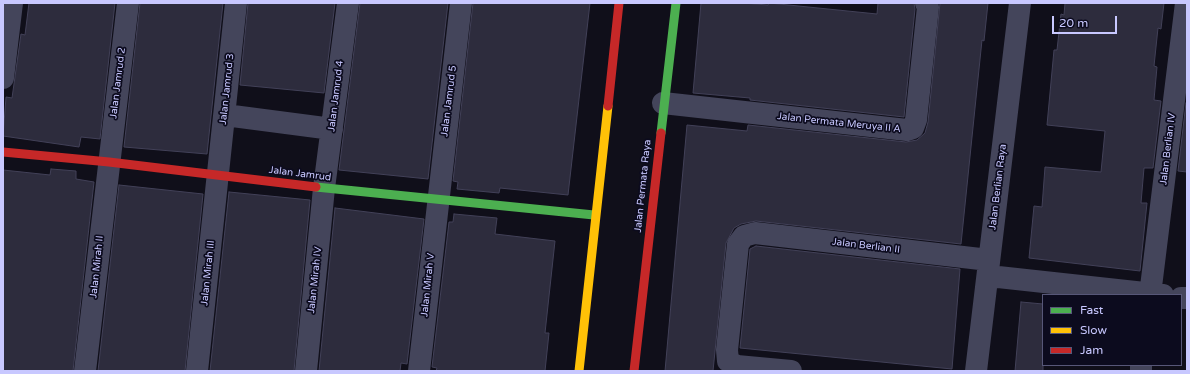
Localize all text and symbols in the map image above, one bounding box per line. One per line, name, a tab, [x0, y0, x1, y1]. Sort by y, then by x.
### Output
scale bar	[1054, 8, 1119, 34]
text: 20 m	[1059, 16, 1088, 30]
street label: Jalan Jamrud 2	[108, 47, 128, 119]
street label: Jalan Jamrud 3	[217, 53, 237, 125]
street label: Jalan Jamrud 4	[326, 60, 346, 132]
street label: Jalan Jamrud 5	[439, 65, 459, 137]
street label: Jalan Permata Meruya II A	[777, 111, 901, 135]
street label: Jalan Berlian IV	[1158, 112, 1178, 186]
street label: Jalan Permata Raya	[632, 139, 654, 233]
street label: Jalan Berlian Raya	[987, 143, 1009, 231]
street label: Jalan Jamrud	[268, 164, 332, 184]
street label: Jalan Mirah II	[88, 235, 106, 299]
street label: Jalan Berlian II	[831, 236, 901, 256]
street label: Jalan Mirah III	[199, 240, 217, 306]
street label: Jalan Mirah IV	[306, 246, 324, 314]
street label: Jalan Mirah V	[419, 252, 437, 318]
legend	[1042, 294, 1182, 366]
text: Fast	[1080, 303, 1103, 317]
text: Slow	[1080, 323, 1107, 337]
text: Jam	[1080, 343, 1103, 357]

